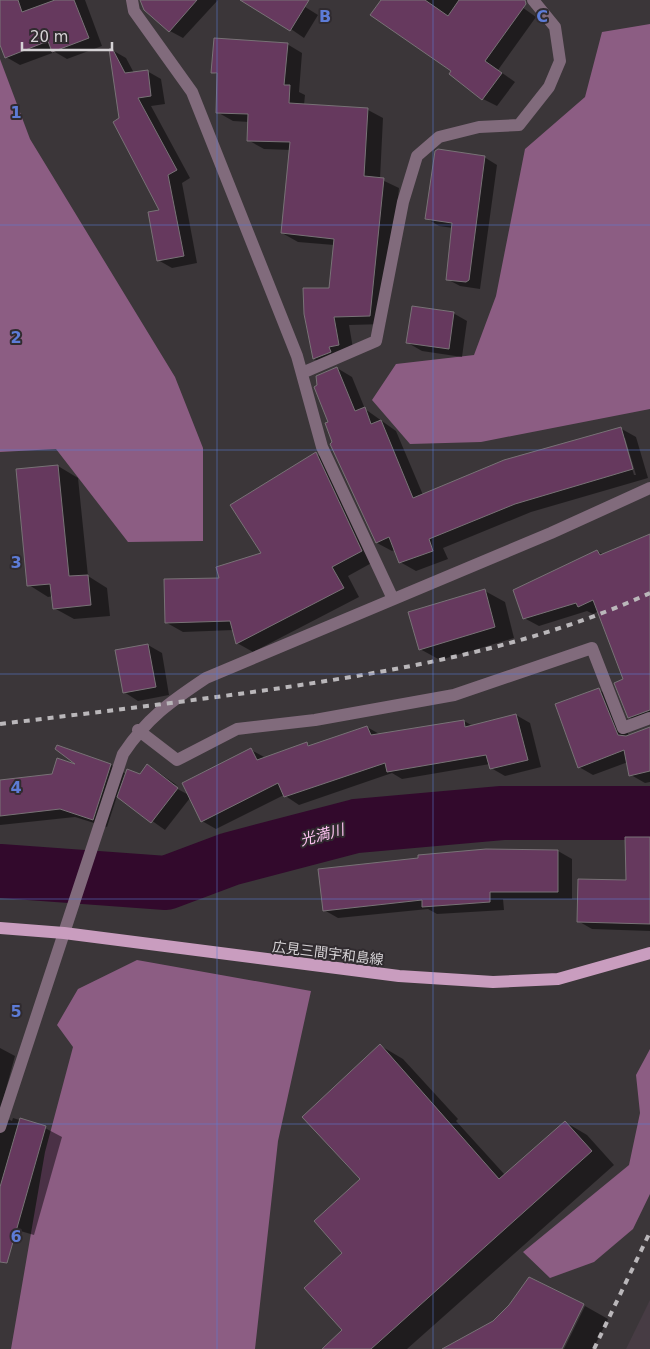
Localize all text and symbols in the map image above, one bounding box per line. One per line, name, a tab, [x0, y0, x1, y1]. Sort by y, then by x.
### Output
text: B	[319, 7, 331, 26]
text: C	[536, 7, 548, 26]
scale bar	[22, 20, 112, 52]
text: 20 m	[30, 28, 68, 46]
text: 1	[10, 103, 22, 122]
text: 2	[10, 328, 22, 347]
text: 3	[10, 553, 22, 572]
text: 4	[10, 778, 22, 797]
water label: 光満川	[298, 820, 348, 850]
street label: 広見三間宇和島線	[271, 938, 385, 968]
text: 5	[10, 1002, 22, 1021]
text: 6	[10, 1227, 22, 1246]

